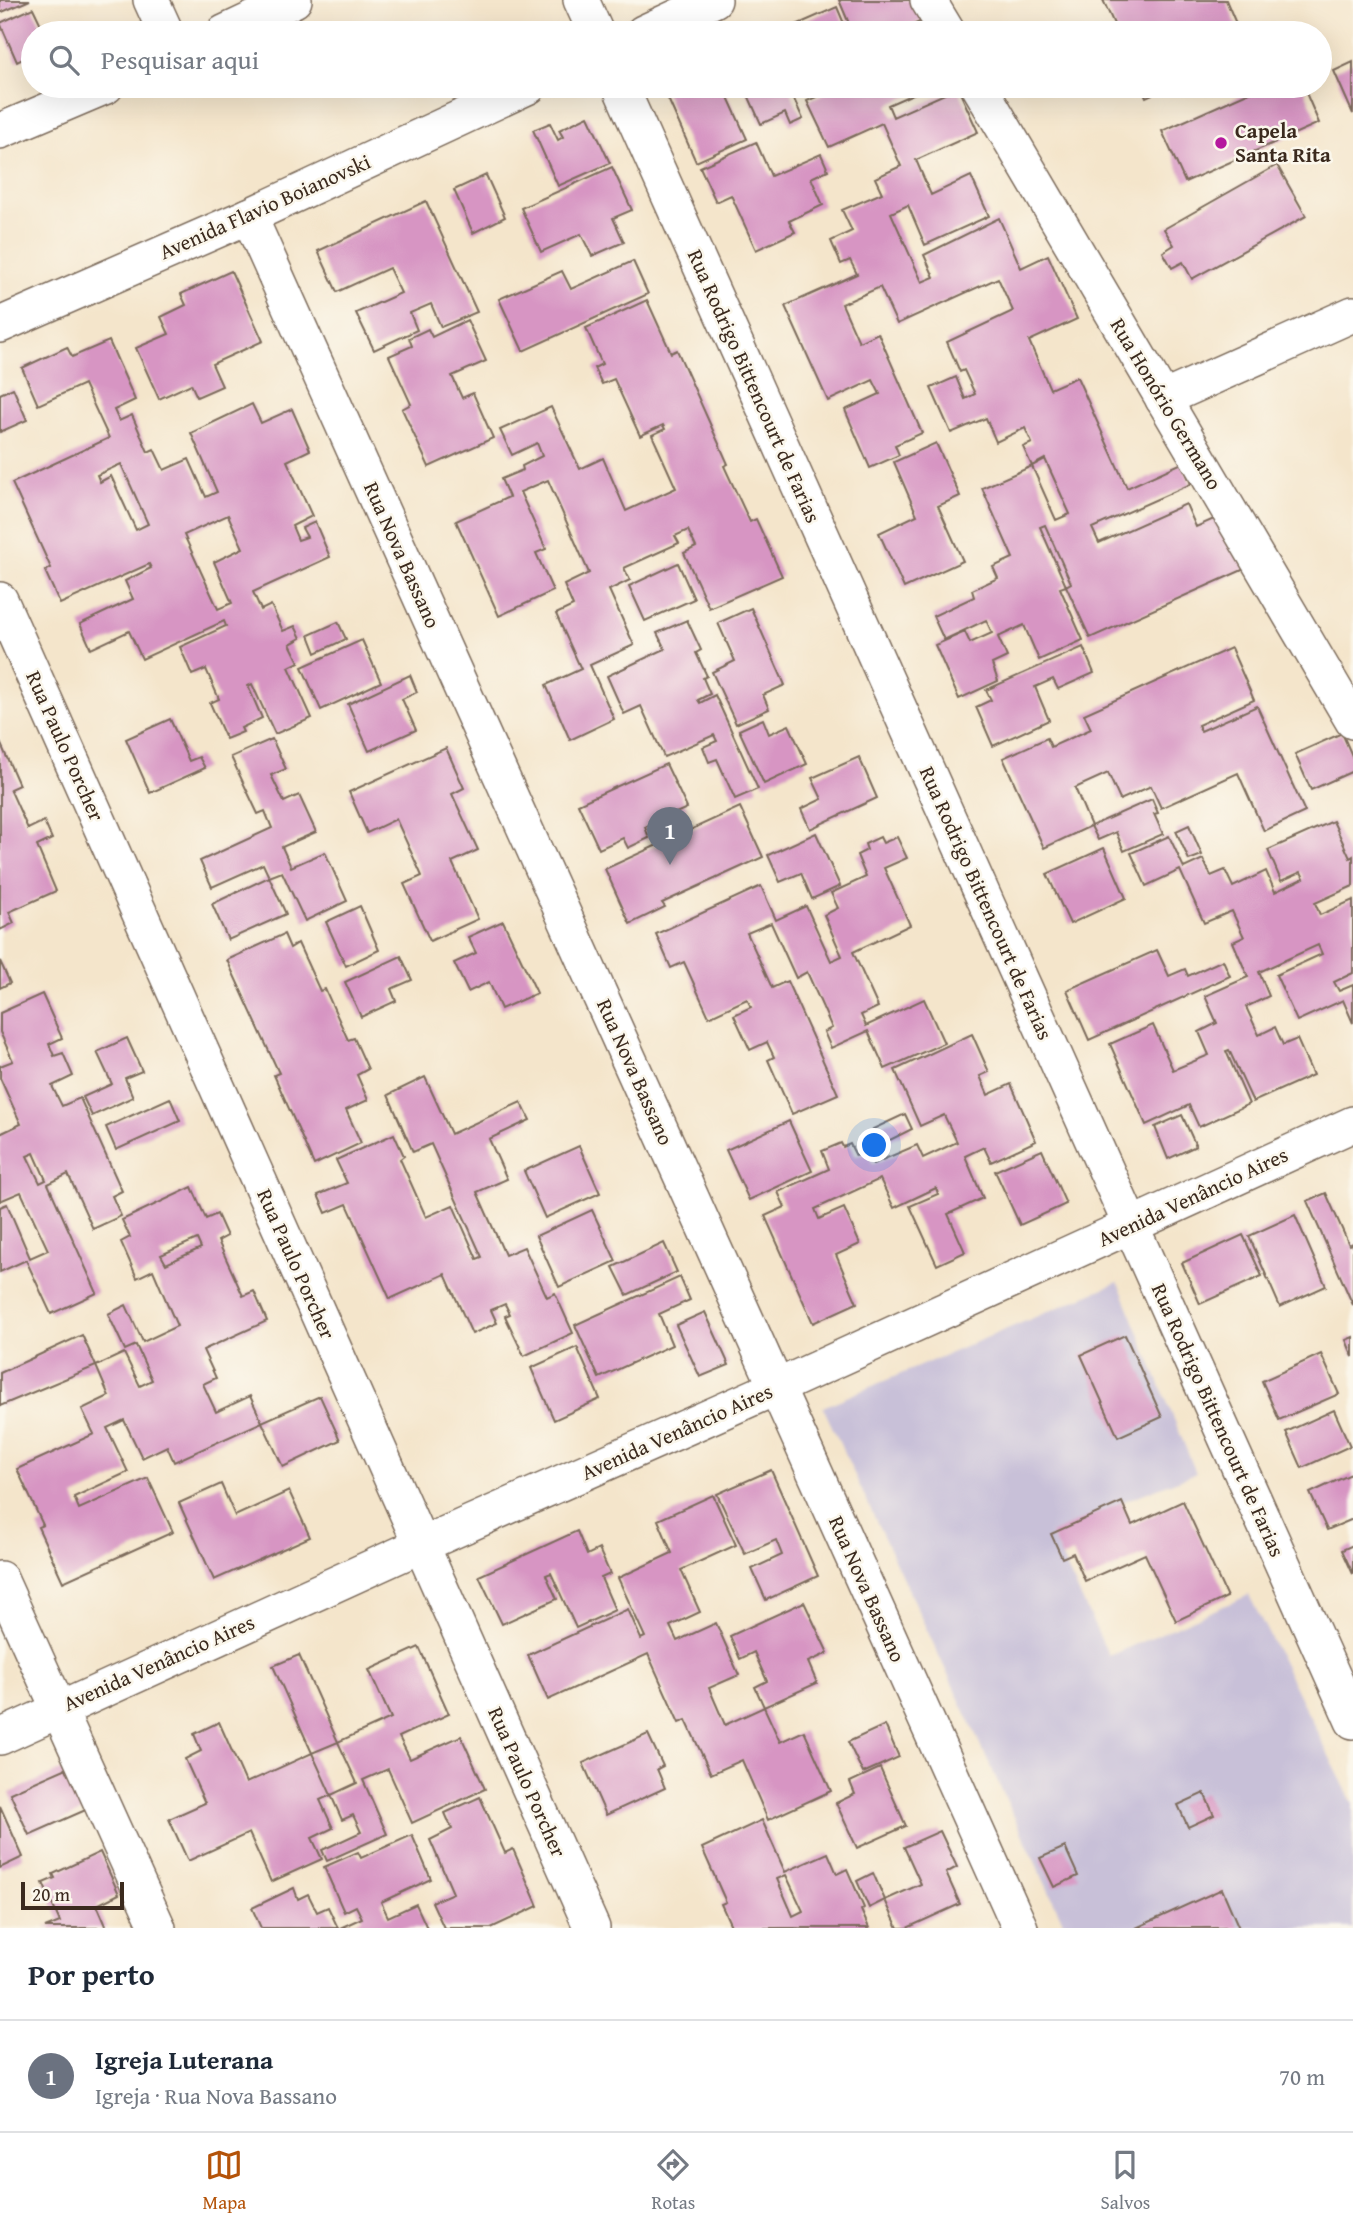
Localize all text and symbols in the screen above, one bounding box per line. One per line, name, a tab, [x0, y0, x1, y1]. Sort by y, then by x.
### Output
search box	[21, 21, 1332, 98]
text: Pesquisar aqui	[101, 40, 259, 79]
icon: search	[45, 41, 83, 79]
place label: Capela Santa Rita	[1235, 115, 1331, 170]
marker: Capela Santa Rita	[1213, 135, 1229, 151]
street label: Avenida Flavio Boianovski	[154, 146, 375, 267]
street label: Rua Rodrigo Bittencourt de Farias	[680, 244, 829, 528]
street label: Rua Honório Germano	[1103, 312, 1230, 496]
street label: Rua Nova Bassano	[356, 477, 449, 633]
street label: Rua Paulo Porcher	[18, 666, 113, 826]
street label: Rua Rodrigo Bittencourt de Farias	[912, 761, 1061, 1045]
pin: 1	[647, 807, 693, 865]
street label: Rua Nova Bassano	[589, 994, 682, 1150]
your location	[857, 1128, 891, 1162]
street label: Avenida Venâncio Aires	[1093, 1139, 1293, 1254]
street label: Rua Paulo Porcher	[249, 1184, 344, 1344]
street label: Rua Rodrigo Bittencourt de Farias	[1144, 1278, 1293, 1562]
street label: Avenida Venâncio Aires	[576, 1375, 777, 1488]
street label: Rua Nova Bassano	[821, 1511, 914, 1667]
street label: Avenida Venâncio Aires	[58, 1606, 259, 1719]
street label: Rua Paulo Porcher	[480, 1702, 575, 1862]
scale bar	[21, 1879, 124, 1911]
text: 20 m	[32, 1880, 70, 1908]
text: Por perto	[28, 1952, 155, 1996]
text: Igreja Luterana	[95, 2040, 273, 2079]
text: 1	[45, 2060, 57, 2093]
text: 70 m	[1279, 2060, 1325, 2093]
text: Igreja · Rua Nova Bassano	[95, 2079, 337, 2112]
tab: Mapa	[203, 2146, 246, 2216]
tab: Rotas	[651, 2146, 695, 2216]
tab: Salvos	[1100, 2146, 1150, 2216]

